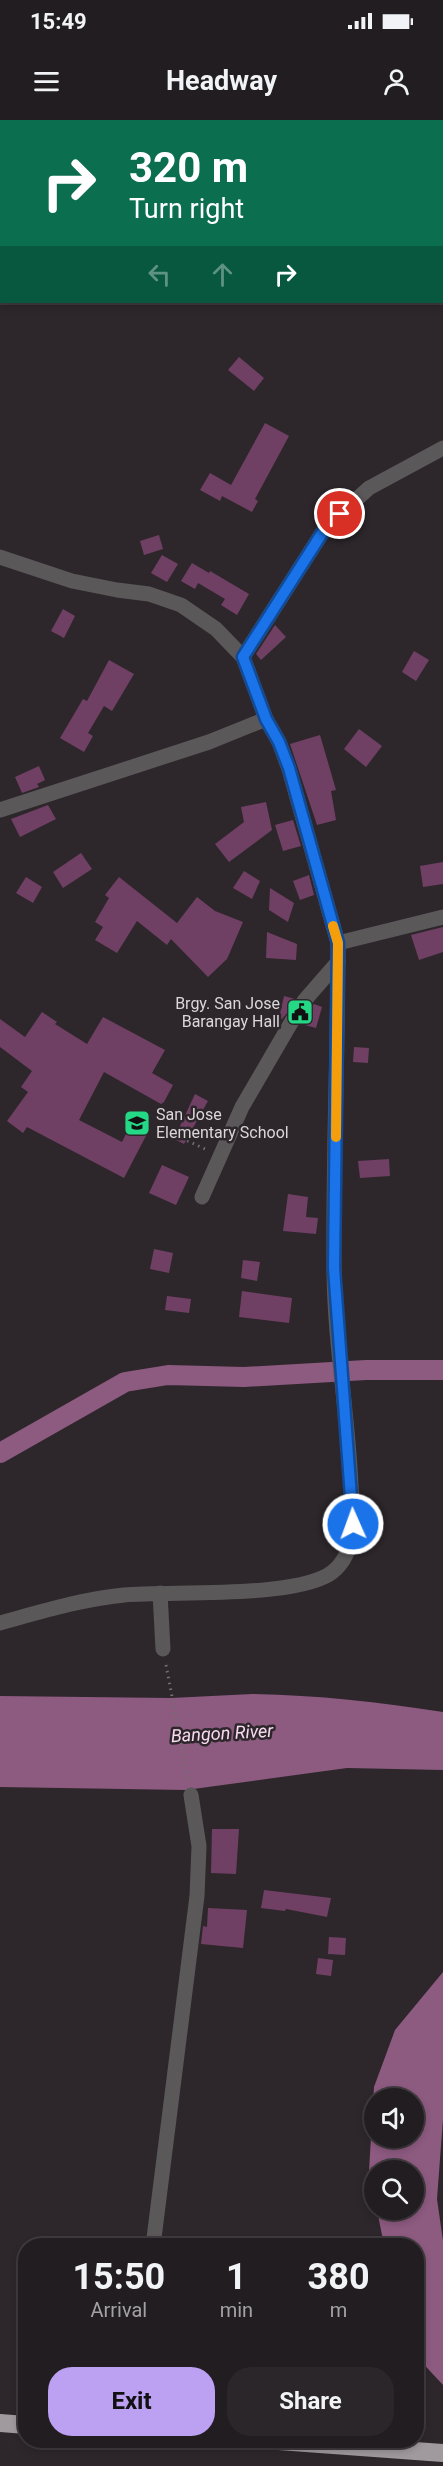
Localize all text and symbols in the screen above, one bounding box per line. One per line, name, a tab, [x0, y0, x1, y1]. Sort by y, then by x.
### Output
text: 15:49	[30, 9, 87, 34]
icon: menu	[30, 65, 63, 98]
text: Headway	[166, 65, 277, 97]
icon: person	[380, 65, 413, 98]
text: 320 m	[129, 143, 248, 192]
icon: right	[30, 144, 108, 222]
text: Turn right	[129, 193, 244, 225]
icon: left	[143, 258, 176, 291]
icon: ahead	[206, 258, 239, 291]
icon: right	[269, 258, 302, 291]
pin	[314, 488, 365, 539]
icon: arrive	[323, 497, 356, 530]
place label: Brgy. San Jose Barangay Hall	[175, 994, 280, 1031]
public building icon: Brgy. San Jose Barangay Hall	[285, 997, 315, 1027]
place label: San Jose Elementary School	[156, 1105, 289, 1142]
school or university icon: San Jose Elementary School	[122, 1108, 152, 1138]
position arrow	[321, 1492, 385, 1556]
water label: Bangon River	[170, 1720, 275, 1746]
map controls	[364, 2088, 424, 2220]
button: sound	[364, 2088, 424, 2148]
button: search	[364, 2160, 424, 2220]
text: 15:50	[72, 2256, 165, 2298]
text: 1	[226, 2256, 247, 2298]
text: 380	[308, 2256, 370, 2298]
text: Arrival	[90, 2298, 147, 2322]
text: min	[220, 2298, 253, 2322]
text: m	[330, 2298, 347, 2322]
button: Exit	[48, 2367, 215, 2436]
button: Share	[227, 2367, 394, 2436]

